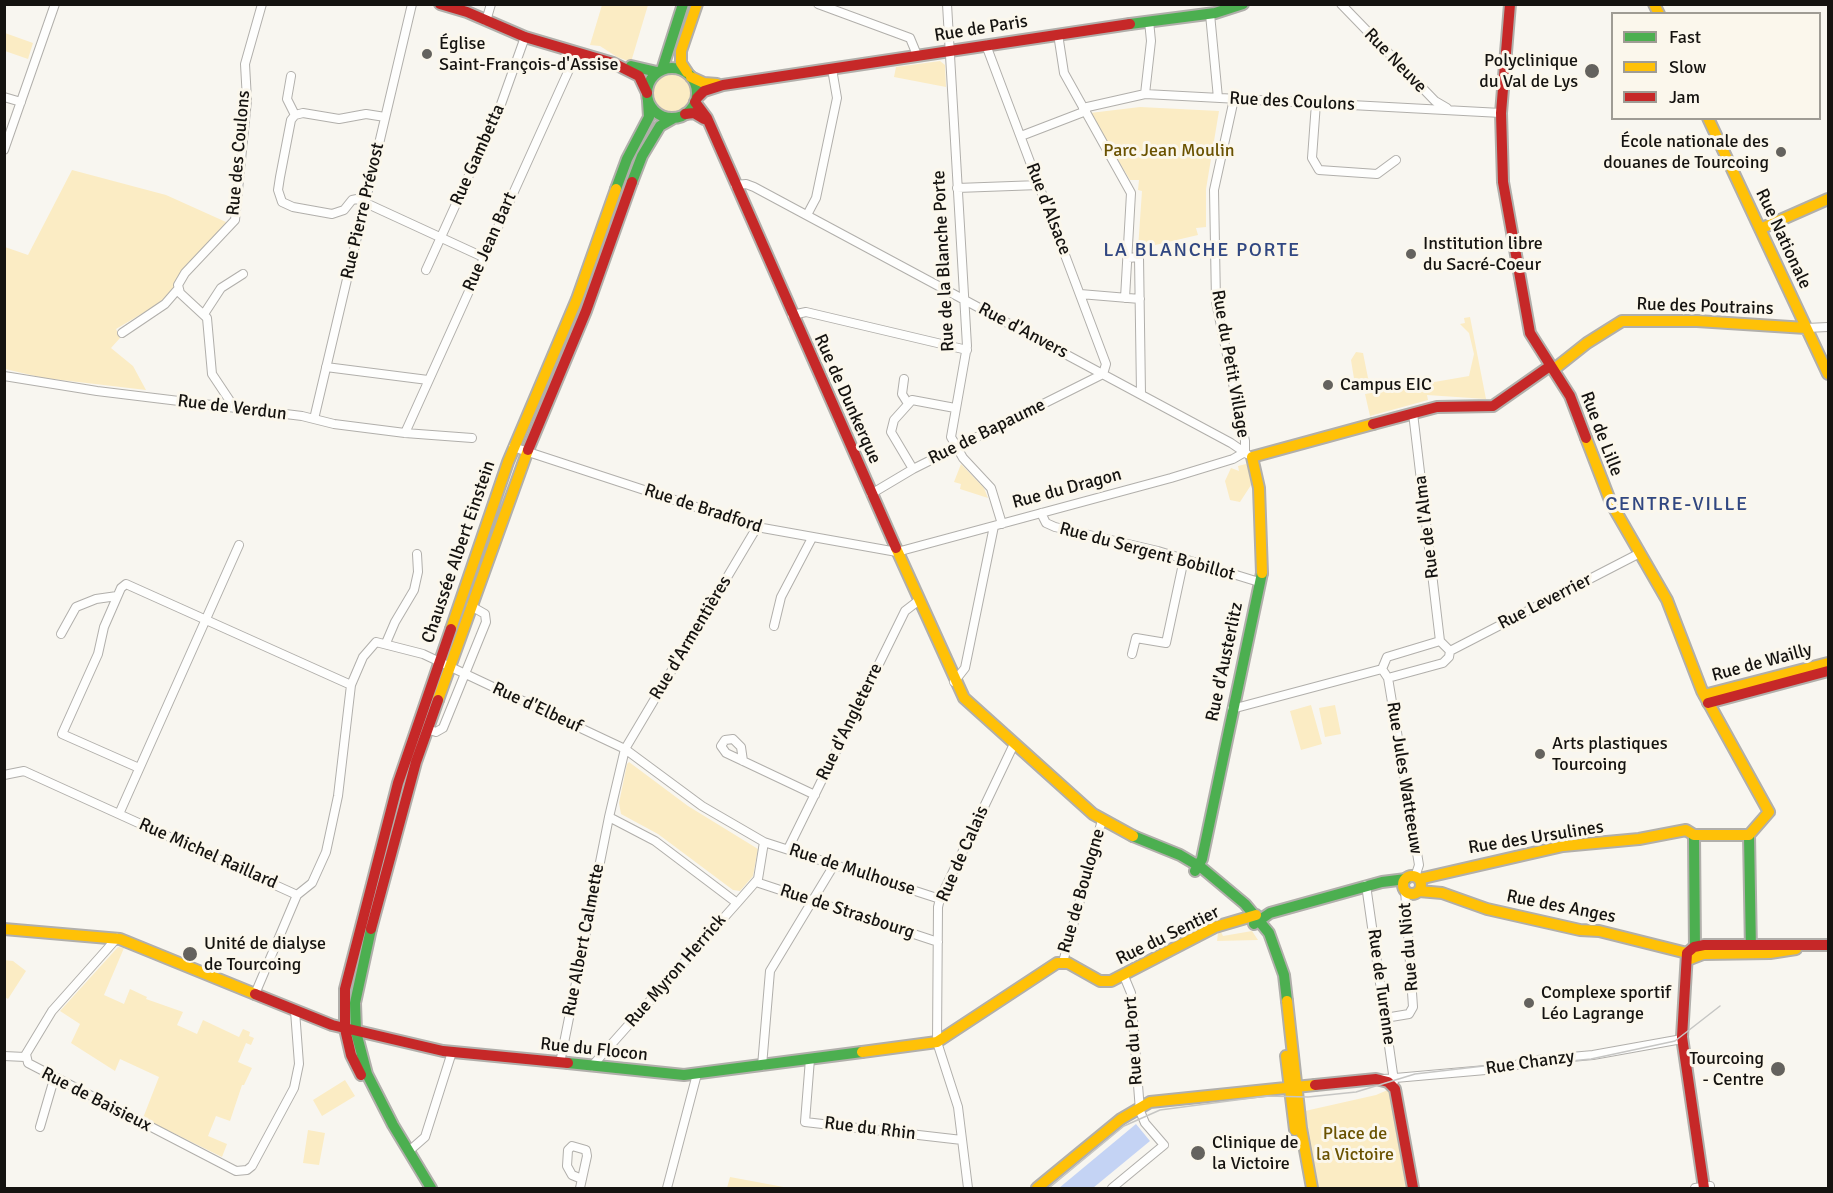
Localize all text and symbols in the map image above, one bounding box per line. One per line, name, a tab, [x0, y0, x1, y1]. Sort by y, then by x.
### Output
street label: Rue de Paris	[933, 11, 1029, 47]
legend	[1611, 12, 1821, 120]
street label: Rue Neuve	[1359, 24, 1431, 98]
text: Fast	[1669, 26, 1701, 48]
place label: Église Saint-François-d'Assise	[439, 33, 618, 76]
marker: Église Saint-François-d'Assise	[420, 47, 434, 61]
place label: Polyclinique du Val de Lys	[1479, 50, 1578, 92]
text: Slow	[1669, 56, 1706, 78]
marker: Polyclinique du Val de Lys	[1583, 62, 1601, 80]
text: Jam	[1669, 86, 1700, 108]
street label: Rue des Coulons	[1229, 88, 1355, 116]
street label: Rue des Coulons	[223, 89, 255, 217]
street label: Rue Gambetta	[446, 101, 510, 209]
place label: École nationale des douanes de Tourcoing	[1603, 131, 1769, 174]
park label: Parc Jean Moulin	[1103, 140, 1235, 162]
street label: Rue Pierre Prévost	[337, 141, 389, 281]
marker: École nationale des douanes de Tourcoing	[1774, 145, 1788, 159]
street label: Rue d'Alsace	[1021, 160, 1075, 258]
street label: Rue de la Blanche Porte	[928, 170, 960, 352]
street label: Rue Nationale	[1750, 185, 1816, 293]
street label: Rue Jean Bart	[458, 189, 522, 295]
place label: Institution libre du Sacré-Coeur	[1423, 233, 1543, 276]
district label: LA BLANCHE PORTE	[1103, 239, 1301, 263]
marker: Institution libre du Sacré-Coeur	[1404, 247, 1418, 261]
street label: Rue du Petit Village	[1206, 288, 1254, 440]
street label: Rue des Poutrains	[1636, 294, 1774, 320]
street label: Rue d'Anvers	[974, 298, 1072, 364]
street label: Rue de Dunkerque	[809, 331, 885, 467]
place label: Campus EIC	[1340, 374, 1432, 396]
marker: Campus EIC	[1321, 378, 1335, 392]
street label: Rue de Lille	[1575, 389, 1627, 479]
street label: Rue de Verdun	[176, 391, 288, 425]
street label: Rue de Bapaume	[925, 394, 1049, 470]
street label: Chaussée Albert Einstein	[418, 458, 500, 646]
street label: Rue du Dragon	[1010, 464, 1124, 514]
street label: Rue de l'Alma	[1410, 474, 1444, 580]
street label: Rue de Bradford	[641, 480, 765, 538]
district label: CENTRE-VILLE	[1605, 493, 1749, 517]
street label: Rue du Sergent Bobillot	[1057, 518, 1237, 586]
street label: Rue Leverrier	[1495, 569, 1595, 635]
street label: Rue d'Armentières	[646, 572, 736, 704]
street label: Rue d'Austerlitz	[1202, 600, 1248, 724]
street label: Rue de Wailly	[1709, 639, 1815, 687]
street label: Rue d'Angleterre	[812, 660, 888, 784]
street label: Rue d'Elbeuf	[489, 678, 585, 738]
street label: Rue Jules Watteeuw	[1381, 700, 1427, 856]
place label: Arts plastiques Tourcoing	[1552, 733, 1668, 776]
marker: Arts plastiques Tourcoing	[1533, 747, 1547, 761]
street label: Rue de Calais	[932, 803, 994, 905]
street label: Rue Michel Raillard	[135, 814, 281, 894]
street label: Rue des Ursulines	[1467, 817, 1605, 859]
street label: Rue de Boulogne	[1054, 826, 1110, 956]
street label: Rue de Mulhouse	[786, 839, 918, 901]
street label: Rue Albert Calmette	[559, 862, 609, 1018]
street label: Rue de Strasbourg	[777, 880, 917, 944]
street label: Rue des Anges	[1505, 886, 1617, 928]
street label: Rue du Sentier	[1113, 902, 1223, 970]
street label: Rue du Niot	[1394, 902, 1424, 992]
street label: Rue Myron Herrick	[621, 910, 731, 1032]
street label: Rue de Turenne	[1362, 928, 1400, 1046]
place label: Unité de dialyse de Tourcoing	[204, 933, 326, 976]
marker: Unité de dialyse de Tourcoing	[181, 945, 199, 963]
place label: Complexe sportif Léo Lagrange	[1541, 982, 1671, 1024]
street label: Rue du Port	[1120, 996, 1148, 1086]
marker: Complexe sportif Léo Lagrange	[1522, 996, 1536, 1010]
street label: Rue du Flocon	[539, 1034, 649, 1066]
street label: Rue Chanzy	[1484, 1046, 1576, 1080]
place label: Tourcoing - Centre	[1689, 1048, 1764, 1090]
marker: Tourcoing - Centre	[1769, 1060, 1787, 1078]
street label: Rue de Baisieux	[37, 1063, 155, 1137]
street label: Rue du Rhin	[823, 1113, 917, 1145]
park label: Place de la Victoire	[1316, 1123, 1394, 1166]
place label: Clinique de la Victoire	[1212, 1132, 1298, 1174]
marker: Clinique de la Victoire	[1189, 1144, 1207, 1162]

